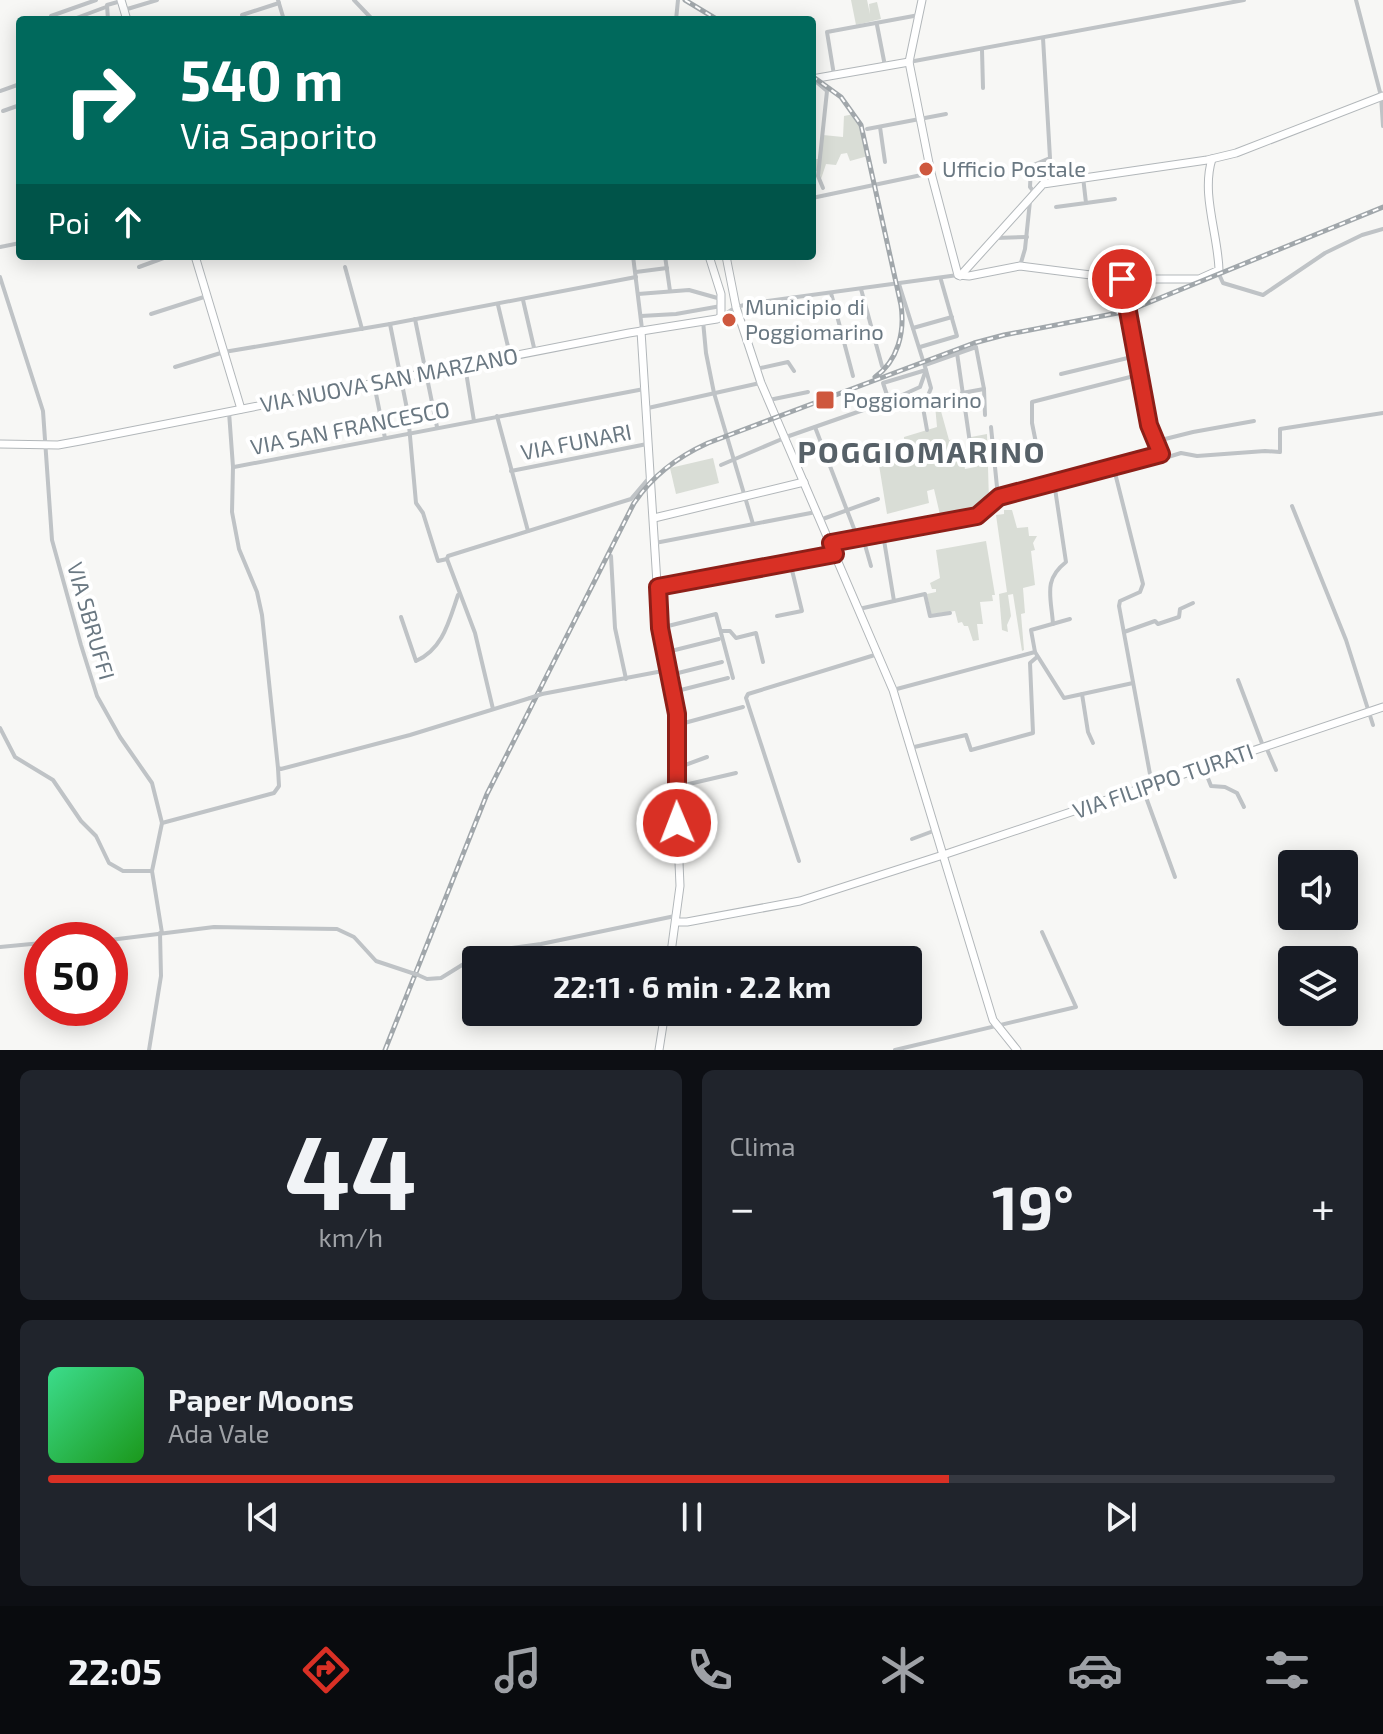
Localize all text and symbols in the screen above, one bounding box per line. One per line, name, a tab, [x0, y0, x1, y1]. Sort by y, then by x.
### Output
text: 540 m	[180, 45, 343, 112]
icon: right	[48, 48, 152, 152]
text: Via Saporito	[180, 113, 377, 156]
place label: Ufficio Postale	[942, 155, 1086, 181]
marker: Ufficio Postale	[917, 160, 935, 178]
icon: ahead	[106, 200, 150, 244]
text: Poi	[48, 204, 90, 240]
pin	[1088, 245, 1156, 313]
icon: arrive	[1100, 257, 1144, 301]
place label: Municipio di Poggiomarino	[745, 293, 884, 344]
marker: Municipio di Poggiomarino	[720, 311, 738, 329]
street label: VIA NUOVA SAN MARZANO	[258, 341, 520, 417]
place label: Poggiomarino	[843, 386, 982, 412]
marker: Poggiomarino	[814, 389, 836, 411]
street label: VIA SAN FRANCESCO	[248, 395, 452, 459]
street label: VIA FUNARI	[518, 418, 633, 464]
district label: POGGIOMARINO	[798, 433, 1046, 469]
street label: VIA SBRUFFI	[63, 559, 121, 682]
street label: VIA FILIPPO TURATI	[1069, 737, 1256, 823]
position arrow	[635, 781, 719, 865]
map controls	[1278, 850, 1358, 1026]
button: sound	[1278, 850, 1358, 930]
speed limit sign: 50	[24, 922, 128, 1026]
button: layers	[1278, 946, 1358, 1026]
text: 22:11 · 6 min · 2.2 km	[553, 968, 831, 1004]
text: 44	[285, 1106, 417, 1231]
text: Clima	[730, 1130, 796, 1161]
text: 19°	[992, 1170, 1074, 1242]
text: −	[730, 1180, 755, 1233]
text: +	[1311, 1180, 1335, 1233]
text: km/h	[318, 1221, 383, 1252]
text: Paper Moons	[168, 1381, 354, 1417]
text: Ada Vale	[168, 1417, 270, 1448]
icon: previous	[241, 1495, 285, 1539]
icon: pause	[670, 1495, 714, 1539]
icon: next	[1099, 1495, 1143, 1539]
icon: directions	[298, 1642, 354, 1698]
icon: music	[490, 1642, 546, 1698]
icon: phone	[682, 1642, 738, 1698]
icon: climate	[875, 1642, 931, 1698]
icon: car	[1067, 1642, 1123, 1698]
icon: filters	[1259, 1642, 1315, 1698]
text: 22:05	[68, 1649, 162, 1692]

